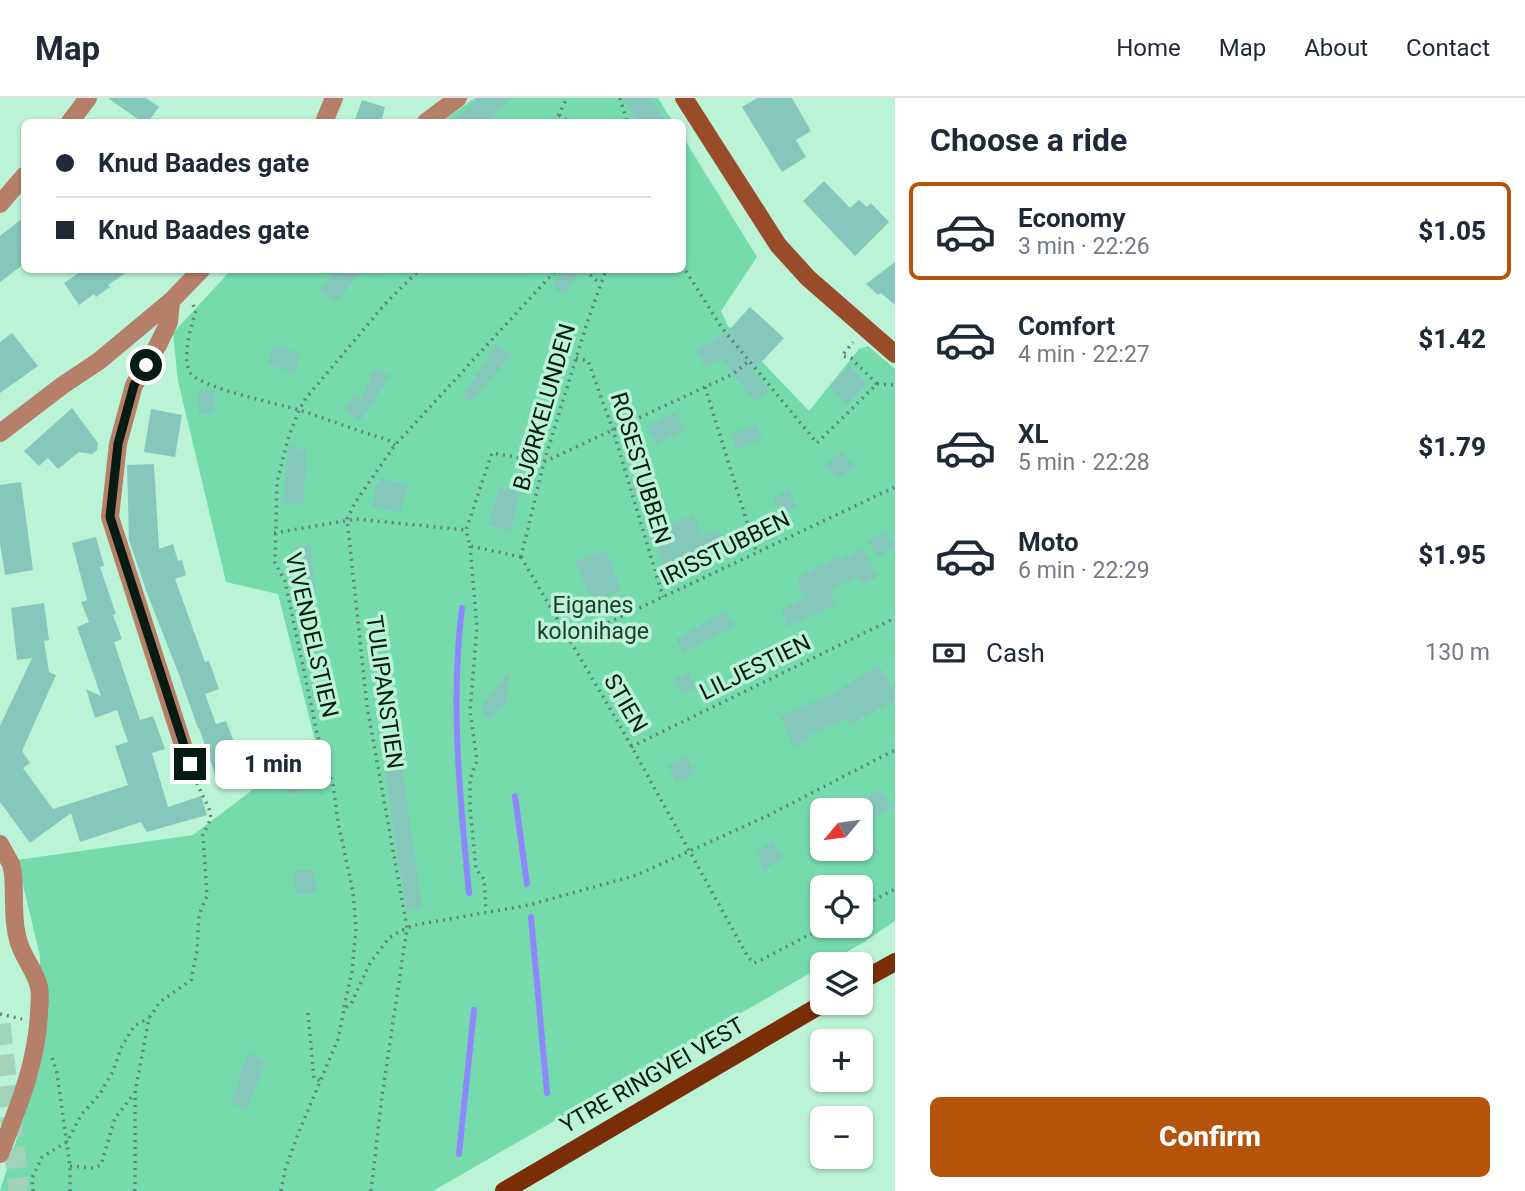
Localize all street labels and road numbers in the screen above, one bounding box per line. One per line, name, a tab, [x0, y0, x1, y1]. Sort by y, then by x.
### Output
street label: BJØRKELUNDEN	[508, 321, 581, 494]
street label: ROSESTUBBEN	[605, 389, 676, 547]
street label: IRISSTUBBEN	[656, 505, 794, 591]
street label: VIVENDELSTIEN	[279, 550, 344, 720]
street label: TULIPANSTIEN	[360, 614, 409, 771]
street label: LILJESTIEN	[695, 629, 815, 706]
street label: STIEN	[598, 669, 653, 737]
street label: YTRE RINGVEI VEST	[555, 1012, 749, 1139]

